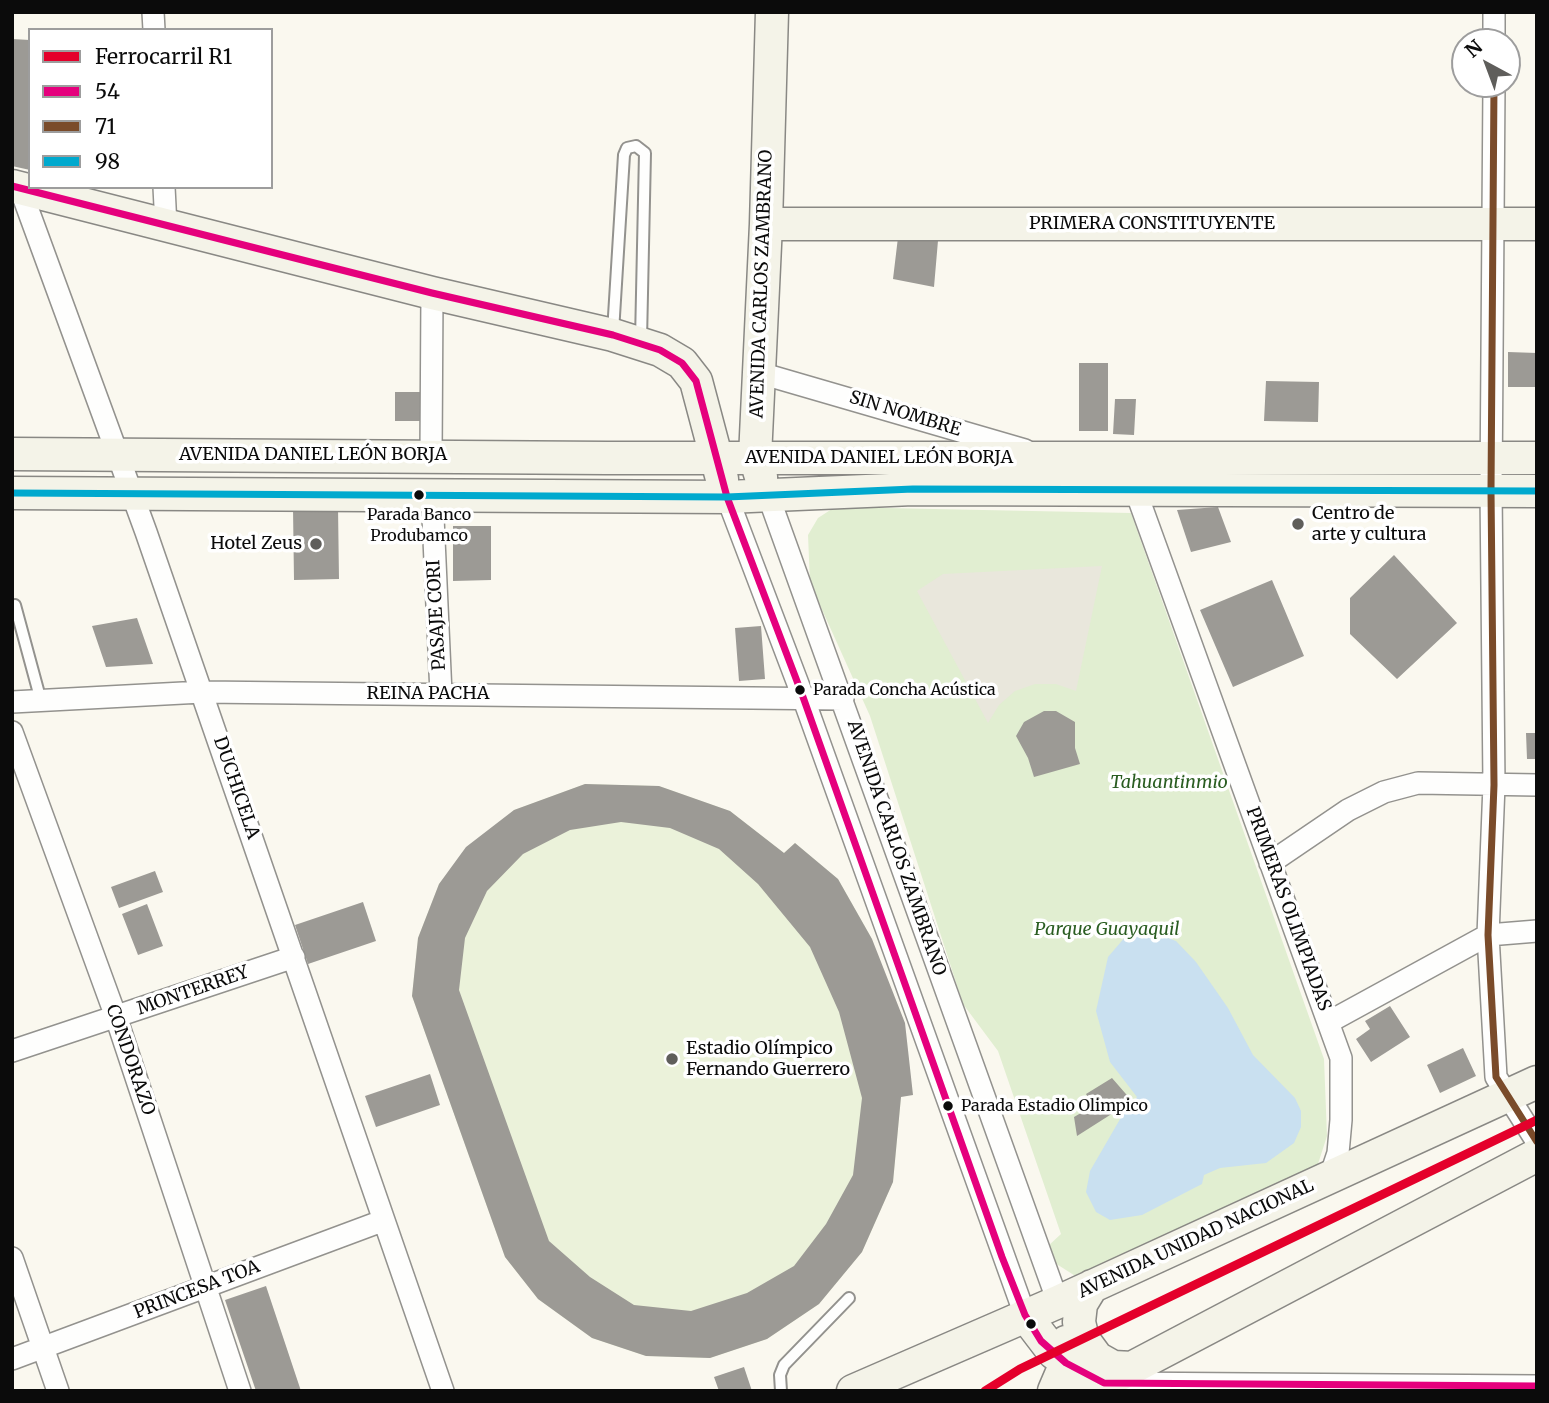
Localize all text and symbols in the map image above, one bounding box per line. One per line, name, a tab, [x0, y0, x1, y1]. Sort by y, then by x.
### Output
legend	[28, 28, 273, 189]
north arrow	[1451, 28, 1521, 98]
text: N	[1460, 35, 1487, 63]
text: Ferrocarril R1	[95, 43, 232, 70]
text: 54	[95, 78, 120, 105]
text: 71	[95, 113, 116, 140]
text: 98	[95, 148, 120, 175]
street label: AVENIDA CARLOS ZAMBRANO	[747, 149, 777, 419]
street label: PRIMERA CONSTITUYENTE	[1029, 213, 1275, 235]
street label: SIN NOMBRE	[847, 387, 963, 441]
street label: AVENIDA DANIEL LEÓN BORJA	[179, 444, 447, 466]
street label: AVENIDA DANIEL LEÓN BORJA	[745, 447, 1013, 469]
marker: Parada Banco Produbamco	[412, 488, 426, 502]
place label: Centro de arte y cultura	[1312, 503, 1426, 546]
place label: Parada Banco Produbamco	[367, 505, 471, 543]
marker: Centro de arte y cultura	[1290, 516, 1306, 532]
place label: Hotel Zeus	[210, 533, 302, 555]
marker: Hotel Zeus	[308, 536, 324, 552]
street label: PASAJE CORI	[423, 559, 451, 671]
place label: Parada Concha Acústica	[813, 680, 996, 700]
street label: REINA PACHA	[367, 683, 489, 705]
marker: Parada Concha Acústica	[793, 683, 807, 697]
street label: AVENIDA CARLOS ZAMBRANO	[842, 717, 950, 979]
street label: DUCHICELA	[208, 734, 264, 842]
park label: Tahuantinmio	[1110, 772, 1228, 794]
street label: PRIMERAS OLIMPIADAS	[1241, 804, 1335, 1014]
park label: Parque Guayaquil	[1034, 919, 1180, 941]
street label: MONTERREY	[134, 962, 252, 1020]
street label: CONDORAZO	[101, 1002, 159, 1118]
place label: Estadio Olímpico Fernando Guerrero	[686, 1038, 850, 1080]
marker: Estadio Olímpico Fernando Guerrero	[664, 1051, 680, 1067]
place label: Parada Estadio Olimpico	[961, 1096, 1148, 1116]
marker: Parada Estadio Olimpico	[941, 1099, 955, 1113]
street label: AVENIDA UNIDAD NACIONAL	[1075, 1175, 1317, 1303]
street label: PRINCESA TOA	[131, 1256, 263, 1324]
unlabelled marker	[1024, 1317, 1038, 1331]

